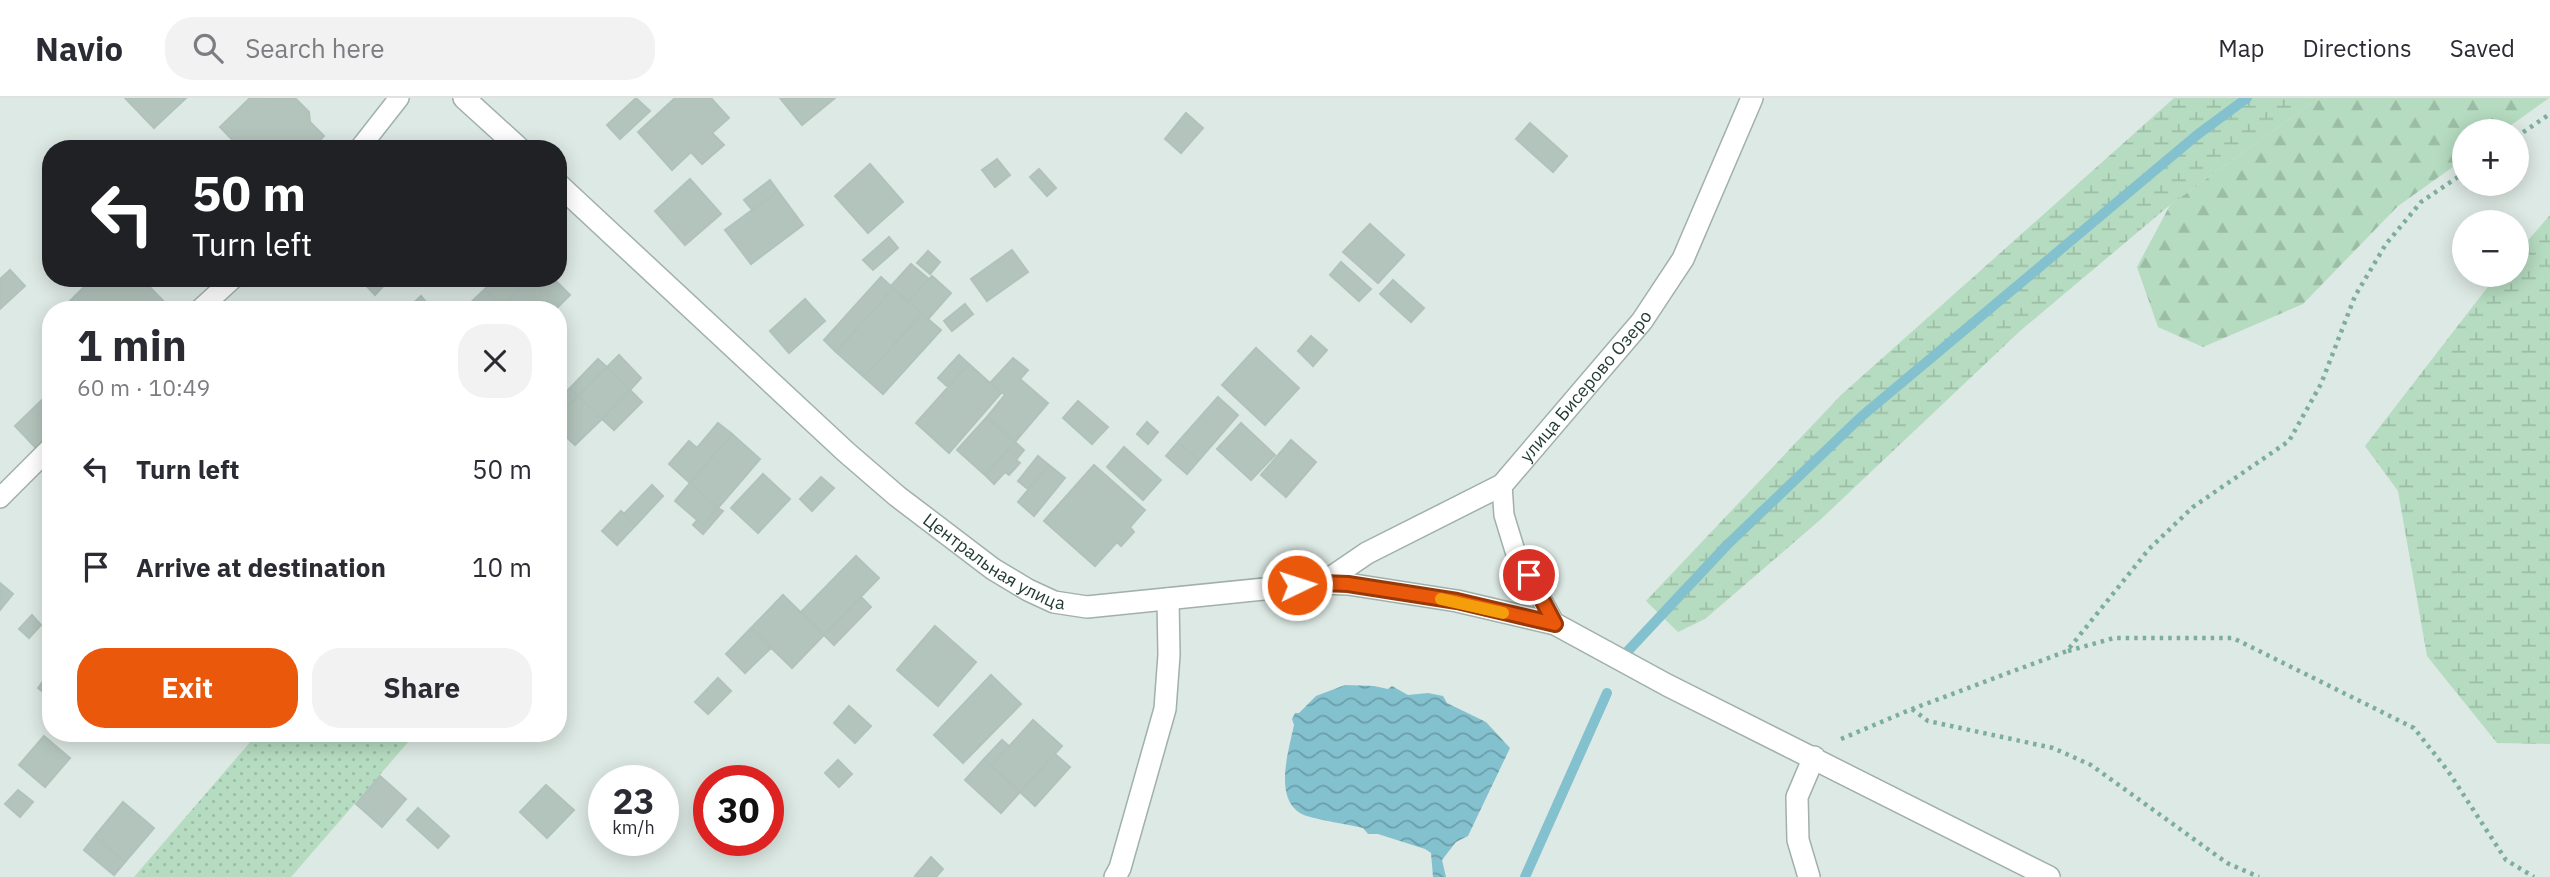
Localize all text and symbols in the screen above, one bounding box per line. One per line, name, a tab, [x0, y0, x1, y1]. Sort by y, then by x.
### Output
search box	[165, 17, 655, 80]
text: Navio	[35, 27, 123, 70]
icon: search	[189, 29, 227, 67]
text: Search here	[245, 31, 385, 65]
text: Map	[2218, 32, 2264, 64]
text: Directions	[2302, 32, 2412, 64]
text: Saved	[2450, 32, 2515, 64]
map controls	[2452, 119, 2529, 287]
button: +	[2452, 119, 2529, 196]
text: 50 m	[192, 161, 306, 224]
icon: left	[77, 168, 168, 259]
button: −	[2452, 210, 2529, 287]
text: Turn left	[192, 223, 312, 265]
street label: улица Бисерово Озеро	[1515, 306, 1657, 467]
text: 1 min	[77, 318, 187, 373]
button: close	[458, 324, 532, 398]
text: 60 m · 10:49	[77, 372, 210, 402]
icon: left	[77, 450, 115, 488]
text: Turn left	[136, 452, 239, 486]
text: 50 m	[472, 452, 532, 486]
street label: Центральная улица	[918, 508, 1067, 615]
pin	[1499, 545, 1559, 605]
icon: arrive	[77, 548, 115, 586]
position arrow	[1260, 548, 1334, 622]
text: Arrive at destination	[136, 550, 386, 584]
text: 10 m	[472, 550, 532, 584]
icon: arrive	[1510, 556, 1548, 594]
button: Exit	[77, 648, 298, 728]
button: Share	[312, 648, 532, 728]
speed limit sign: 30	[693, 765, 784, 856]
text: 23	[612, 778, 655, 824]
text: km/h	[612, 816, 655, 839]

